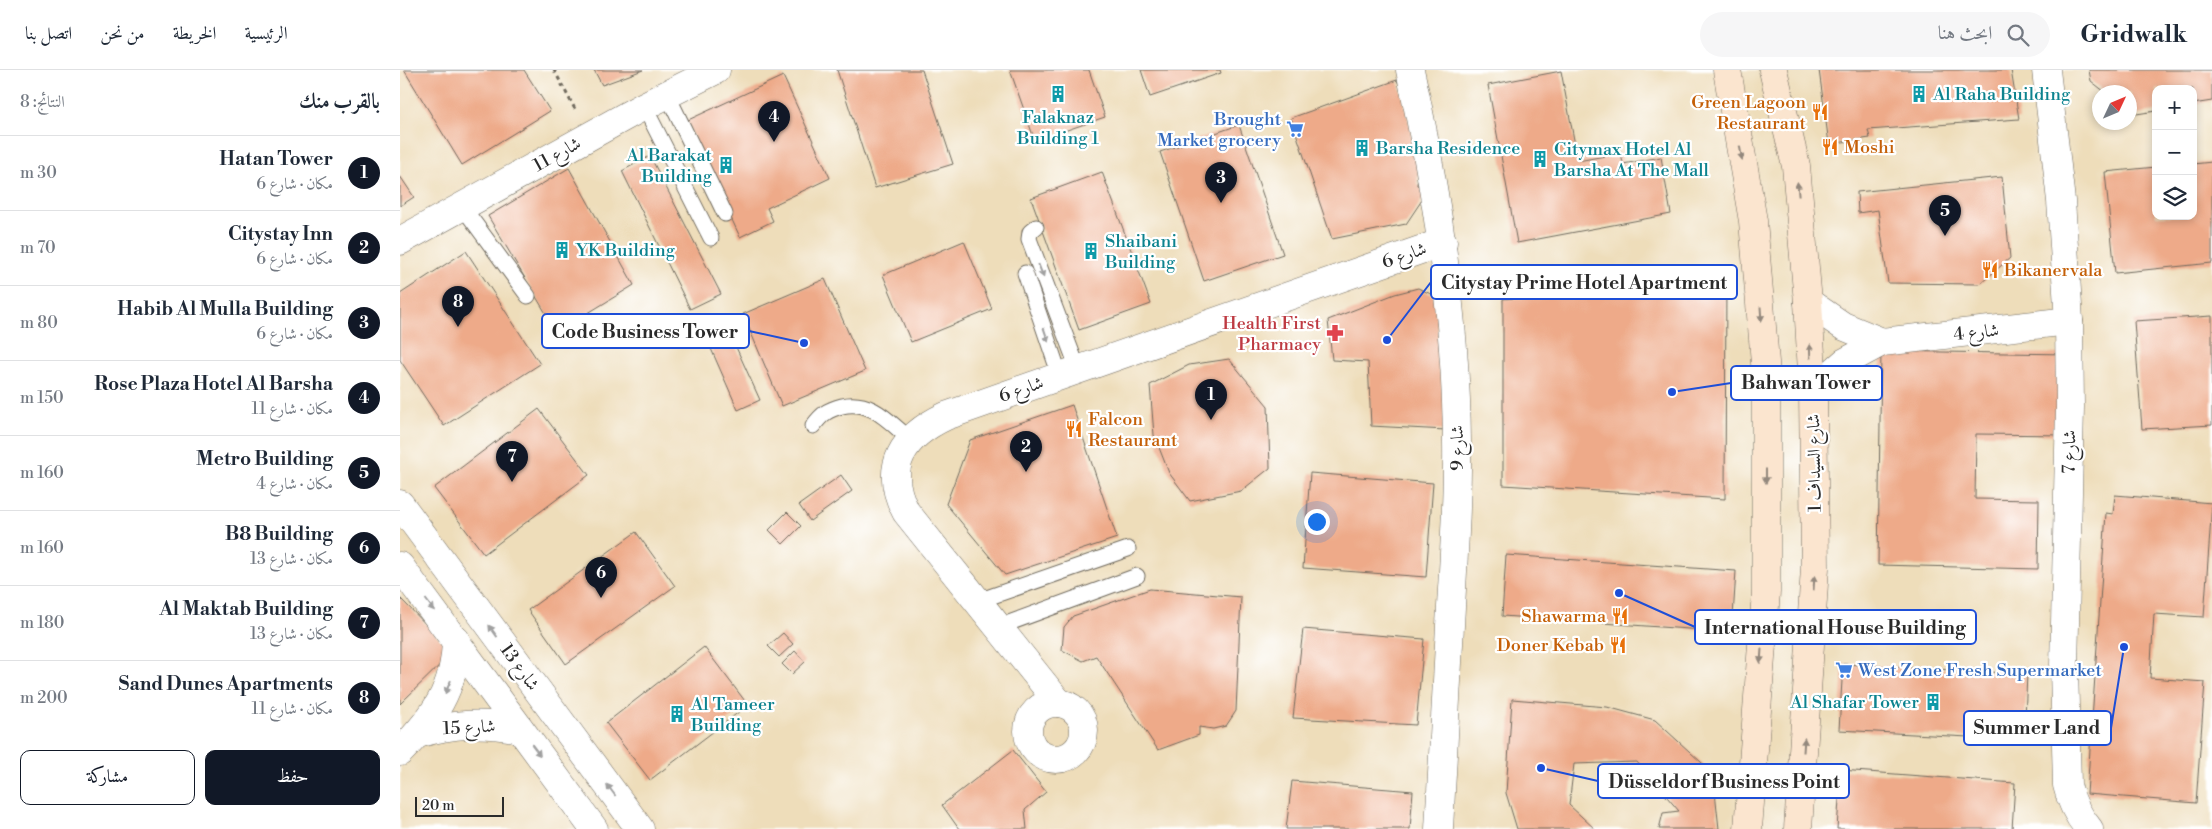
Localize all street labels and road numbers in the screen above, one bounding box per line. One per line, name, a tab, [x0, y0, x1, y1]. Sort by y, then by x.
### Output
street label: شارع 11	[529, 132, 587, 179]
street label: شارع 6	[1379, 237, 1431, 277]
street label: شارع 4	[1952, 319, 2000, 349]
street label: شارع 6	[996, 371, 1048, 411]
street label: شارع السيداف 1	[1802, 414, 1830, 512]
street label: شارع 9	[1446, 425, 1472, 471]
street label: شارع 7	[2058, 430, 2084, 474]
street label: شارع 13	[492, 639, 544, 697]
street label: شارع 15	[442, 715, 496, 743]

